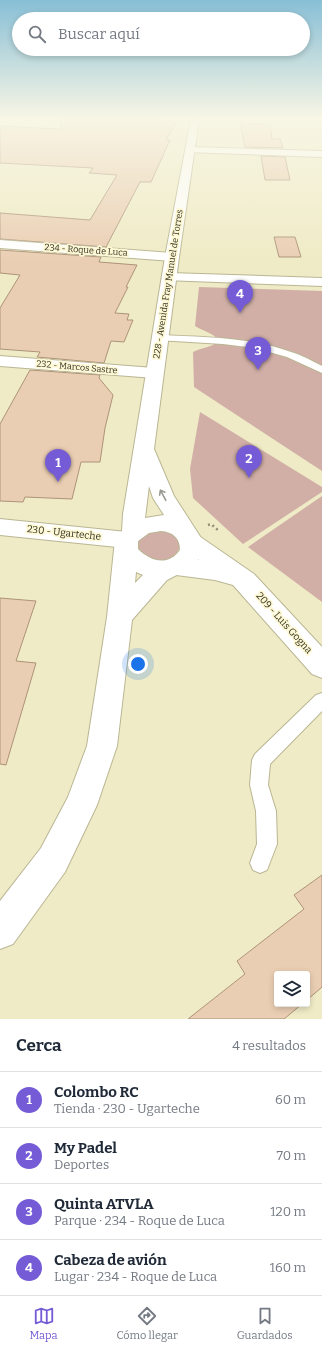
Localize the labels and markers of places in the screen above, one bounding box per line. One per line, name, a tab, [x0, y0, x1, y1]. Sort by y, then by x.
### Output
pin: 4	[227, 280, 253, 313]
pin: 3	[245, 337, 271, 370]
pin: 2	[236, 445, 262, 478]
pin: 1	[45, 449, 71, 482]

